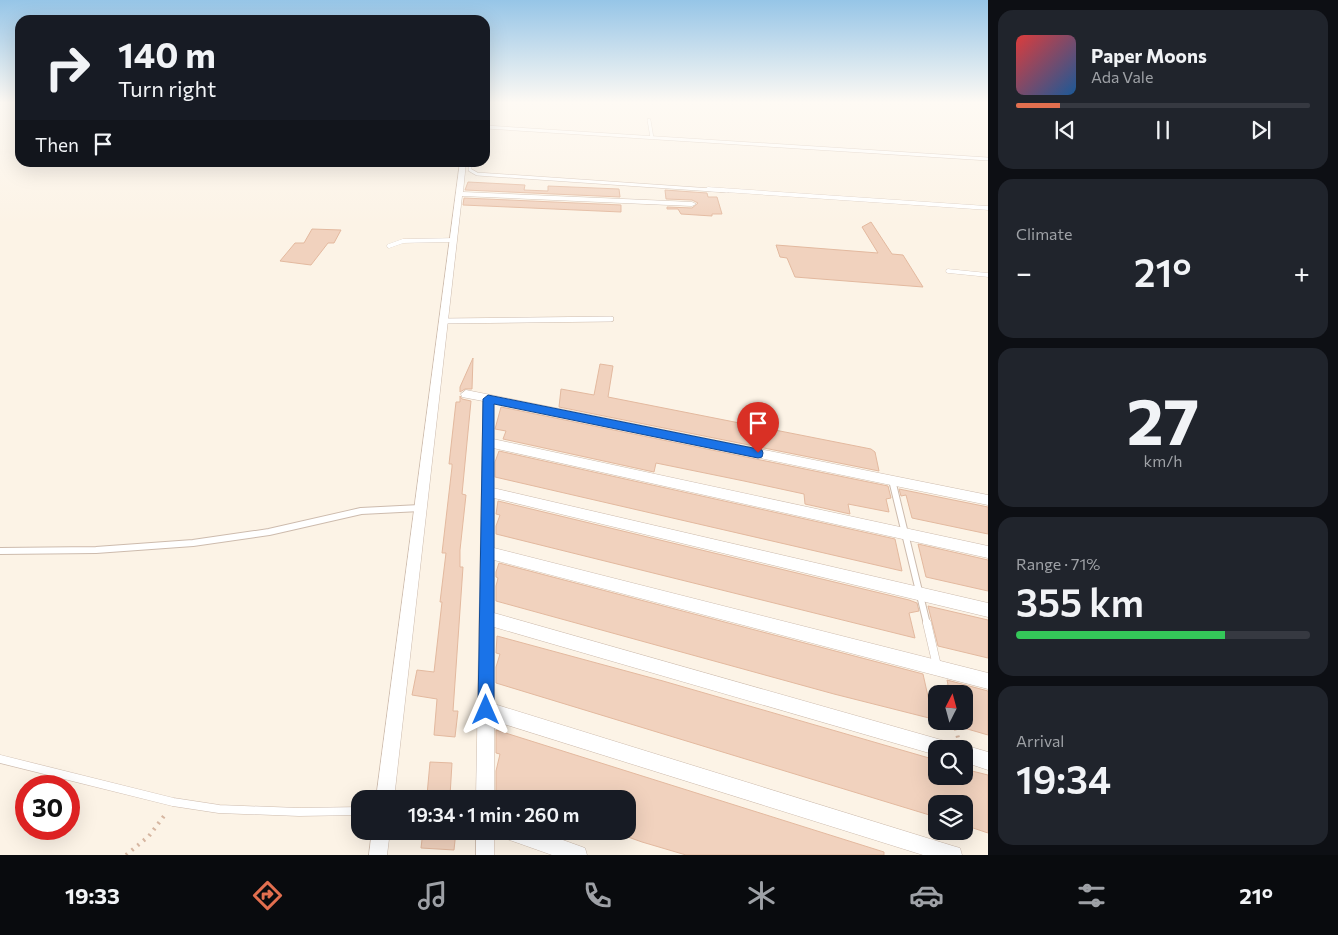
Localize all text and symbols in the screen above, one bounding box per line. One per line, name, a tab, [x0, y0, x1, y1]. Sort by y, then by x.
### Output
text: 140 m	[118, 32, 216, 75]
icon: right	[35, 35, 100, 100]
text: Paper Moons	[1091, 44, 1207, 67]
text: Ada Vale	[1091, 67, 1153, 86]
text: Turn right	[118, 75, 216, 102]
icon: previous	[1051, 116, 1079, 144]
icon: pause	[1149, 116, 1177, 144]
icon: next	[1247, 116, 1275, 144]
icon: arrive	[89, 130, 117, 158]
text: Then	[35, 133, 79, 156]
text: Climate	[1016, 224, 1072, 243]
text: 21°	[1134, 248, 1191, 295]
text: −	[1016, 255, 1032, 289]
text: +	[1294, 255, 1310, 289]
text: 27	[1127, 379, 1199, 458]
pin	[737, 402, 779, 453]
icon: arrive	[744, 409, 772, 437]
text: km/h	[1144, 451, 1182, 470]
text: Range · 71%	[1016, 554, 1100, 573]
text: 355 km	[1016, 578, 1144, 625]
position arrow	[459, 683, 511, 735]
north arrow	[928, 685, 972, 730]
map controls	[928, 685, 973, 840]
text: Arrival	[1016, 731, 1064, 750]
button: search	[928, 740, 973, 785]
text: 19:34	[1016, 755, 1111, 802]
speed limit sign: 30	[15, 775, 80, 840]
button: layers	[928, 795, 973, 840]
text: 19:34 · 1 min · 260 m	[408, 803, 579, 826]
icon: directions	[250, 878, 285, 913]
icon: music	[415, 878, 450, 913]
icon: phone	[580, 878, 615, 913]
icon: climate	[744, 878, 779, 913]
icon: car	[909, 878, 944, 913]
icon: filters	[1074, 878, 1109, 913]
text: 19:33	[65, 882, 120, 909]
text: 21°	[1239, 882, 1273, 909]

